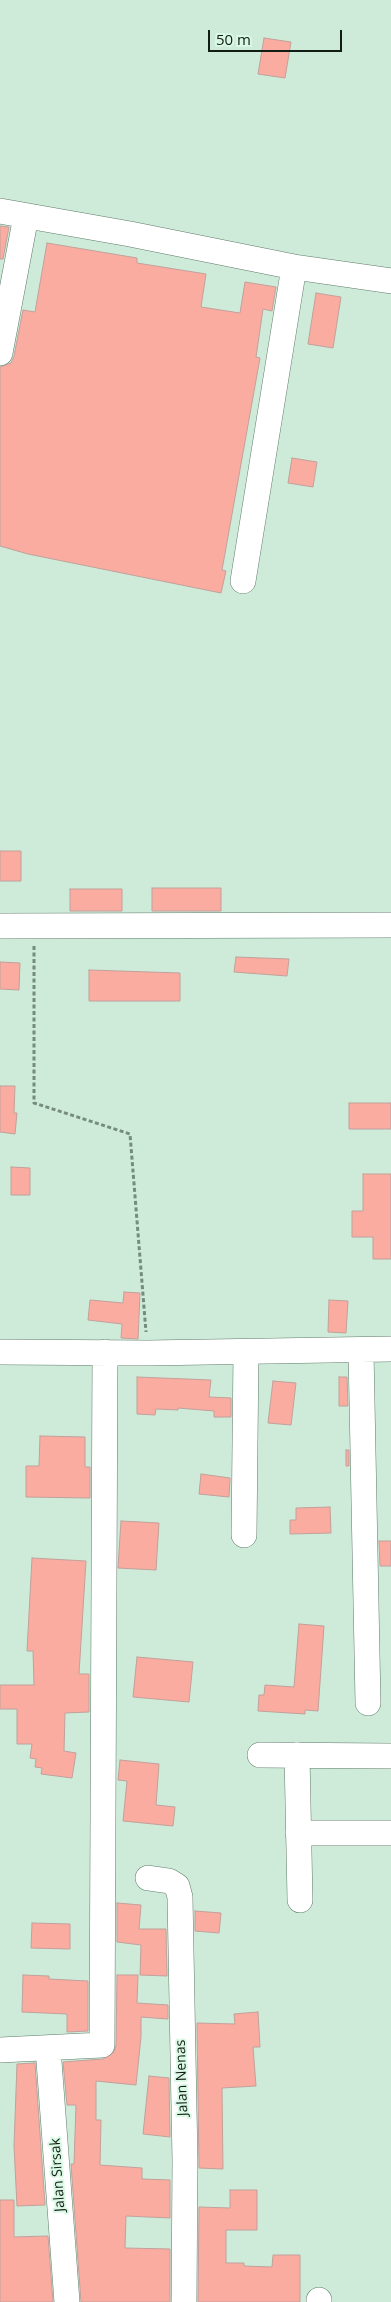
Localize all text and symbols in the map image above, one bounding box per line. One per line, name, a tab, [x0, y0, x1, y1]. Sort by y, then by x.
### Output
scale bar	[211, 20, 345, 52]
text: 50 m	[216, 29, 251, 49]
street label: Jalan Nenas	[172, 2039, 192, 2117]
street label: Jalan Sirsak	[47, 2138, 69, 2212]

